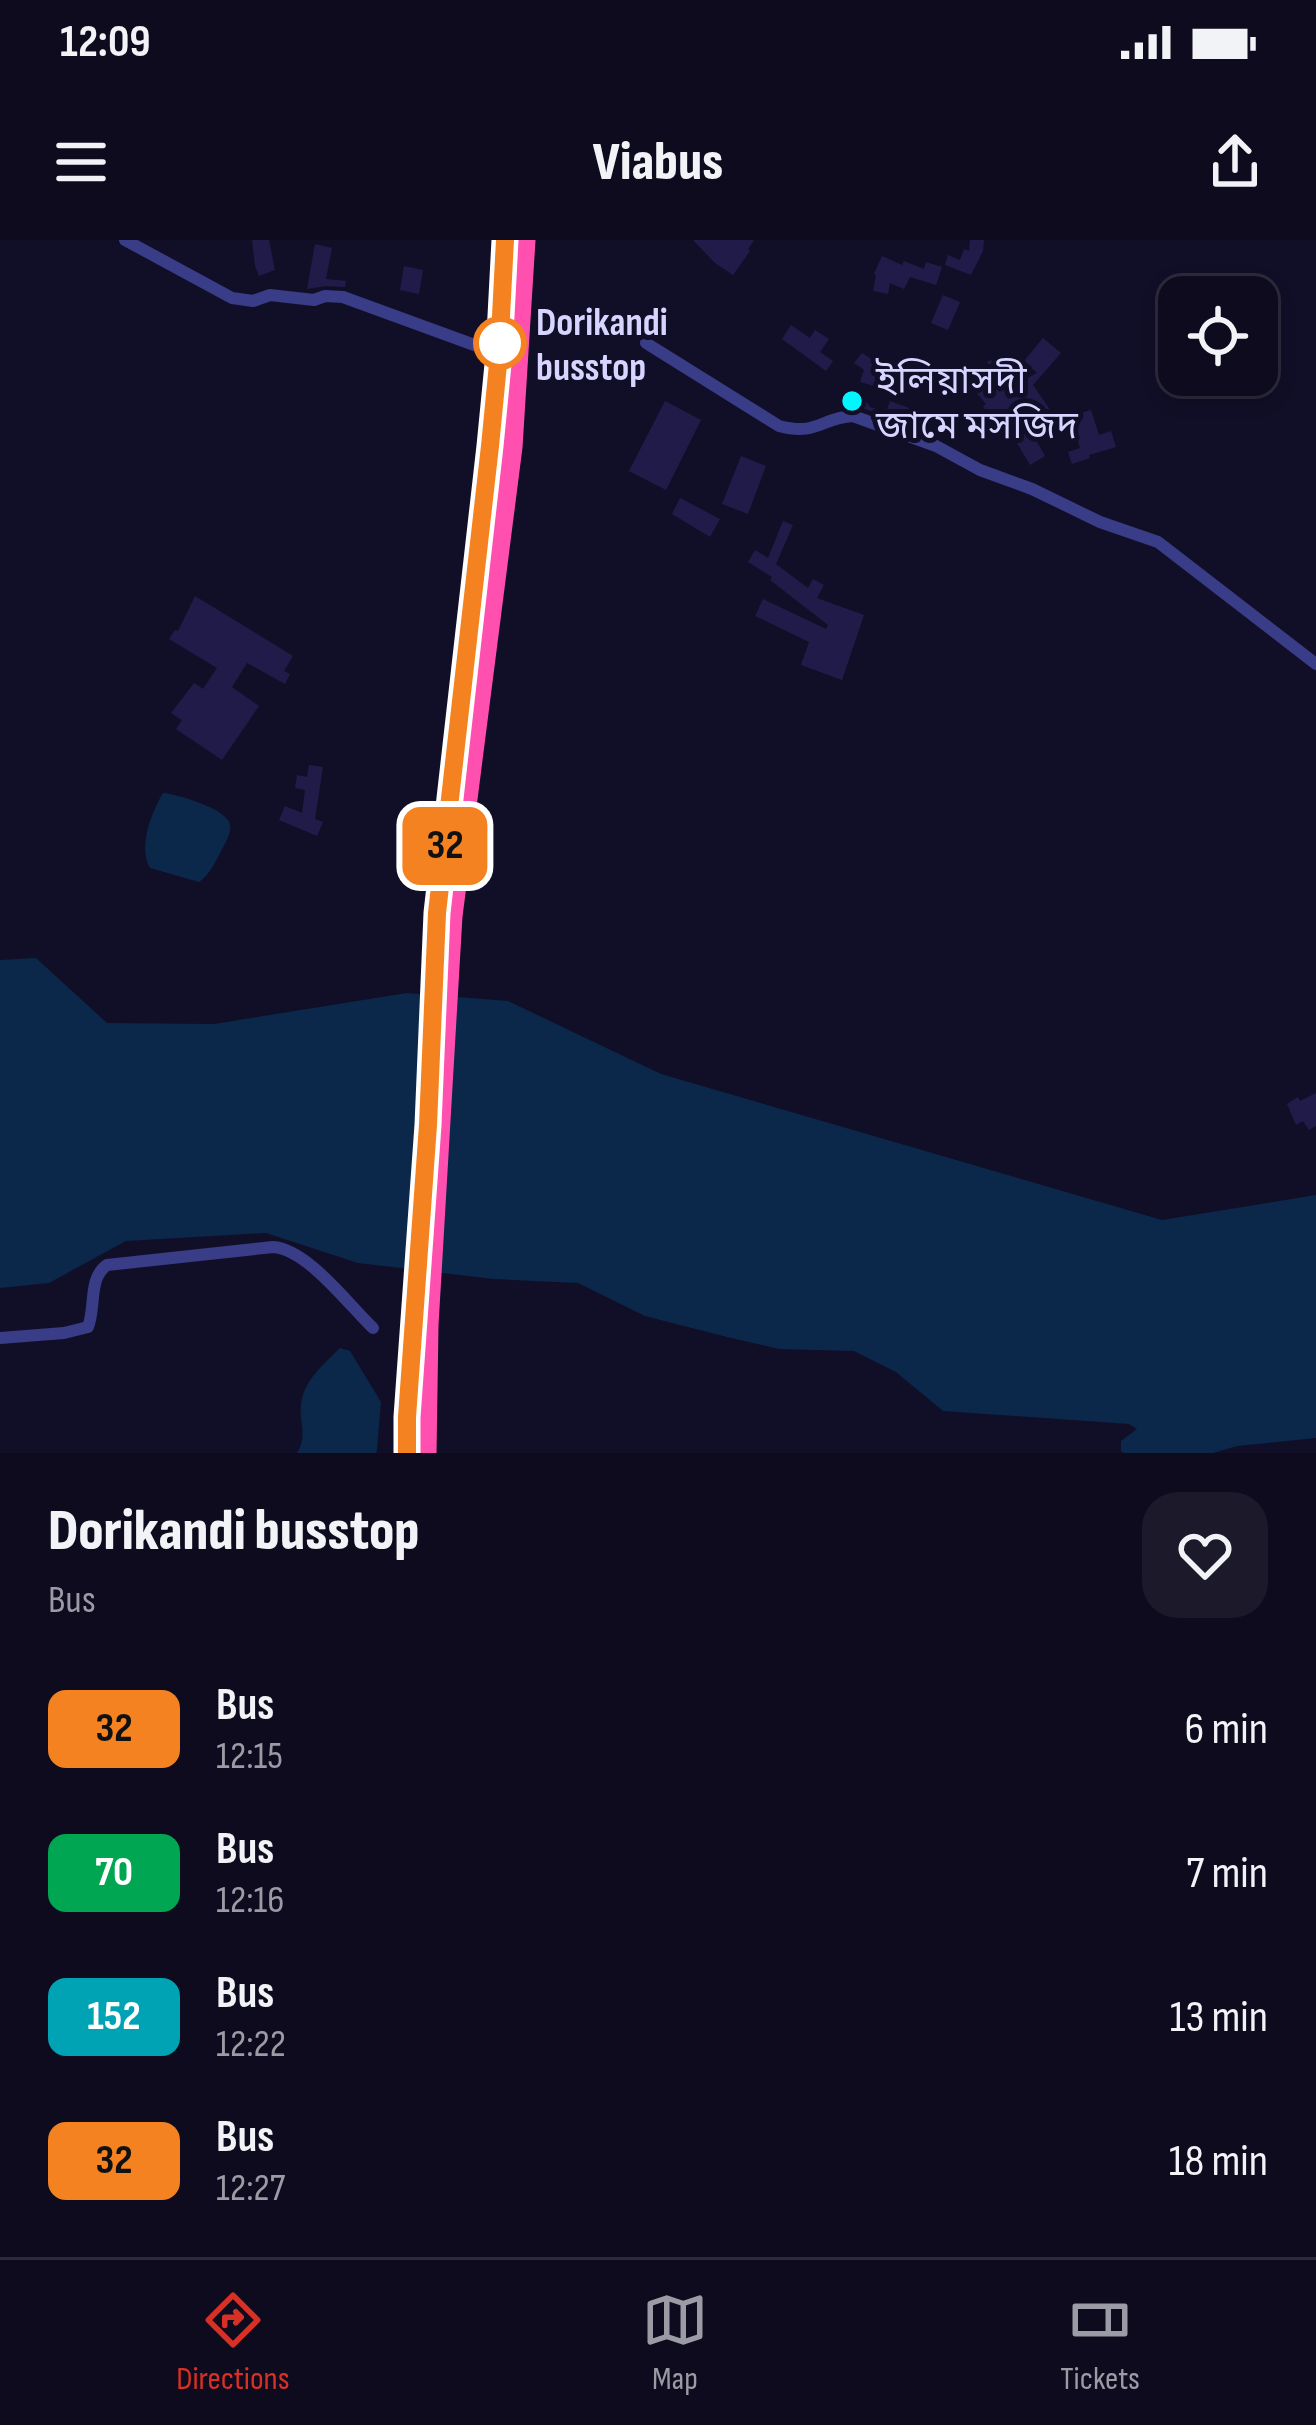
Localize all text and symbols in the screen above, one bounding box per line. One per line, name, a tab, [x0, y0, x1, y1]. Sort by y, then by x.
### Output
text: 12:09	[60, 15, 151, 70]
icon: menu	[48, 129, 114, 195]
icon: share	[1202, 129, 1268, 195]
text: Viabus	[593, 130, 723, 195]
map controls	[1158, 276, 1278, 396]
button: locate	[1158, 276, 1278, 396]
place label: Dorikandi busstop	[536, 300, 668, 392]
marker: Dorikandi busstop	[475, 318, 525, 368]
place label: ইলিয়াসদী জামে মসজিদ	[875, 358, 1078, 450]
marker: ইলিয়াসদী জামে মসজিদ	[839, 388, 865, 414]
line badge: 32	[391, 807, 499, 885]
text: 32	[426, 820, 464, 871]
button: heart	[1142, 1492, 1268, 1618]
text: Dorikandi busstop	[48, 1498, 419, 1566]
text: Bus	[48, 1577, 96, 1624]
text: Bus	[216, 1678, 274, 1733]
text: 6 min	[1185, 1702, 1268, 1757]
text: 32	[95, 1703, 133, 1754]
text: 12:15	[216, 1733, 283, 1780]
text: Bus	[216, 1822, 274, 1877]
text: 7 min	[1186, 1846, 1268, 1901]
text: 70	[95, 1847, 133, 1898]
text: 12:16	[216, 1877, 284, 1924]
text: Bus	[216, 1966, 274, 2021]
text: 13 min	[1170, 1990, 1268, 2045]
text: 152	[87, 1991, 141, 2042]
text: 12:22	[216, 2021, 286, 2068]
text: Bus	[216, 2110, 274, 2165]
text: 18 min	[1169, 2134, 1268, 2189]
text: 32	[95, 2135, 133, 2186]
text: 12:27	[216, 2165, 285, 2212]
tab: Directions	[176, 2287, 290, 2399]
tab: Map	[642, 2287, 708, 2399]
tab: Tickets	[1060, 2287, 1140, 2399]

